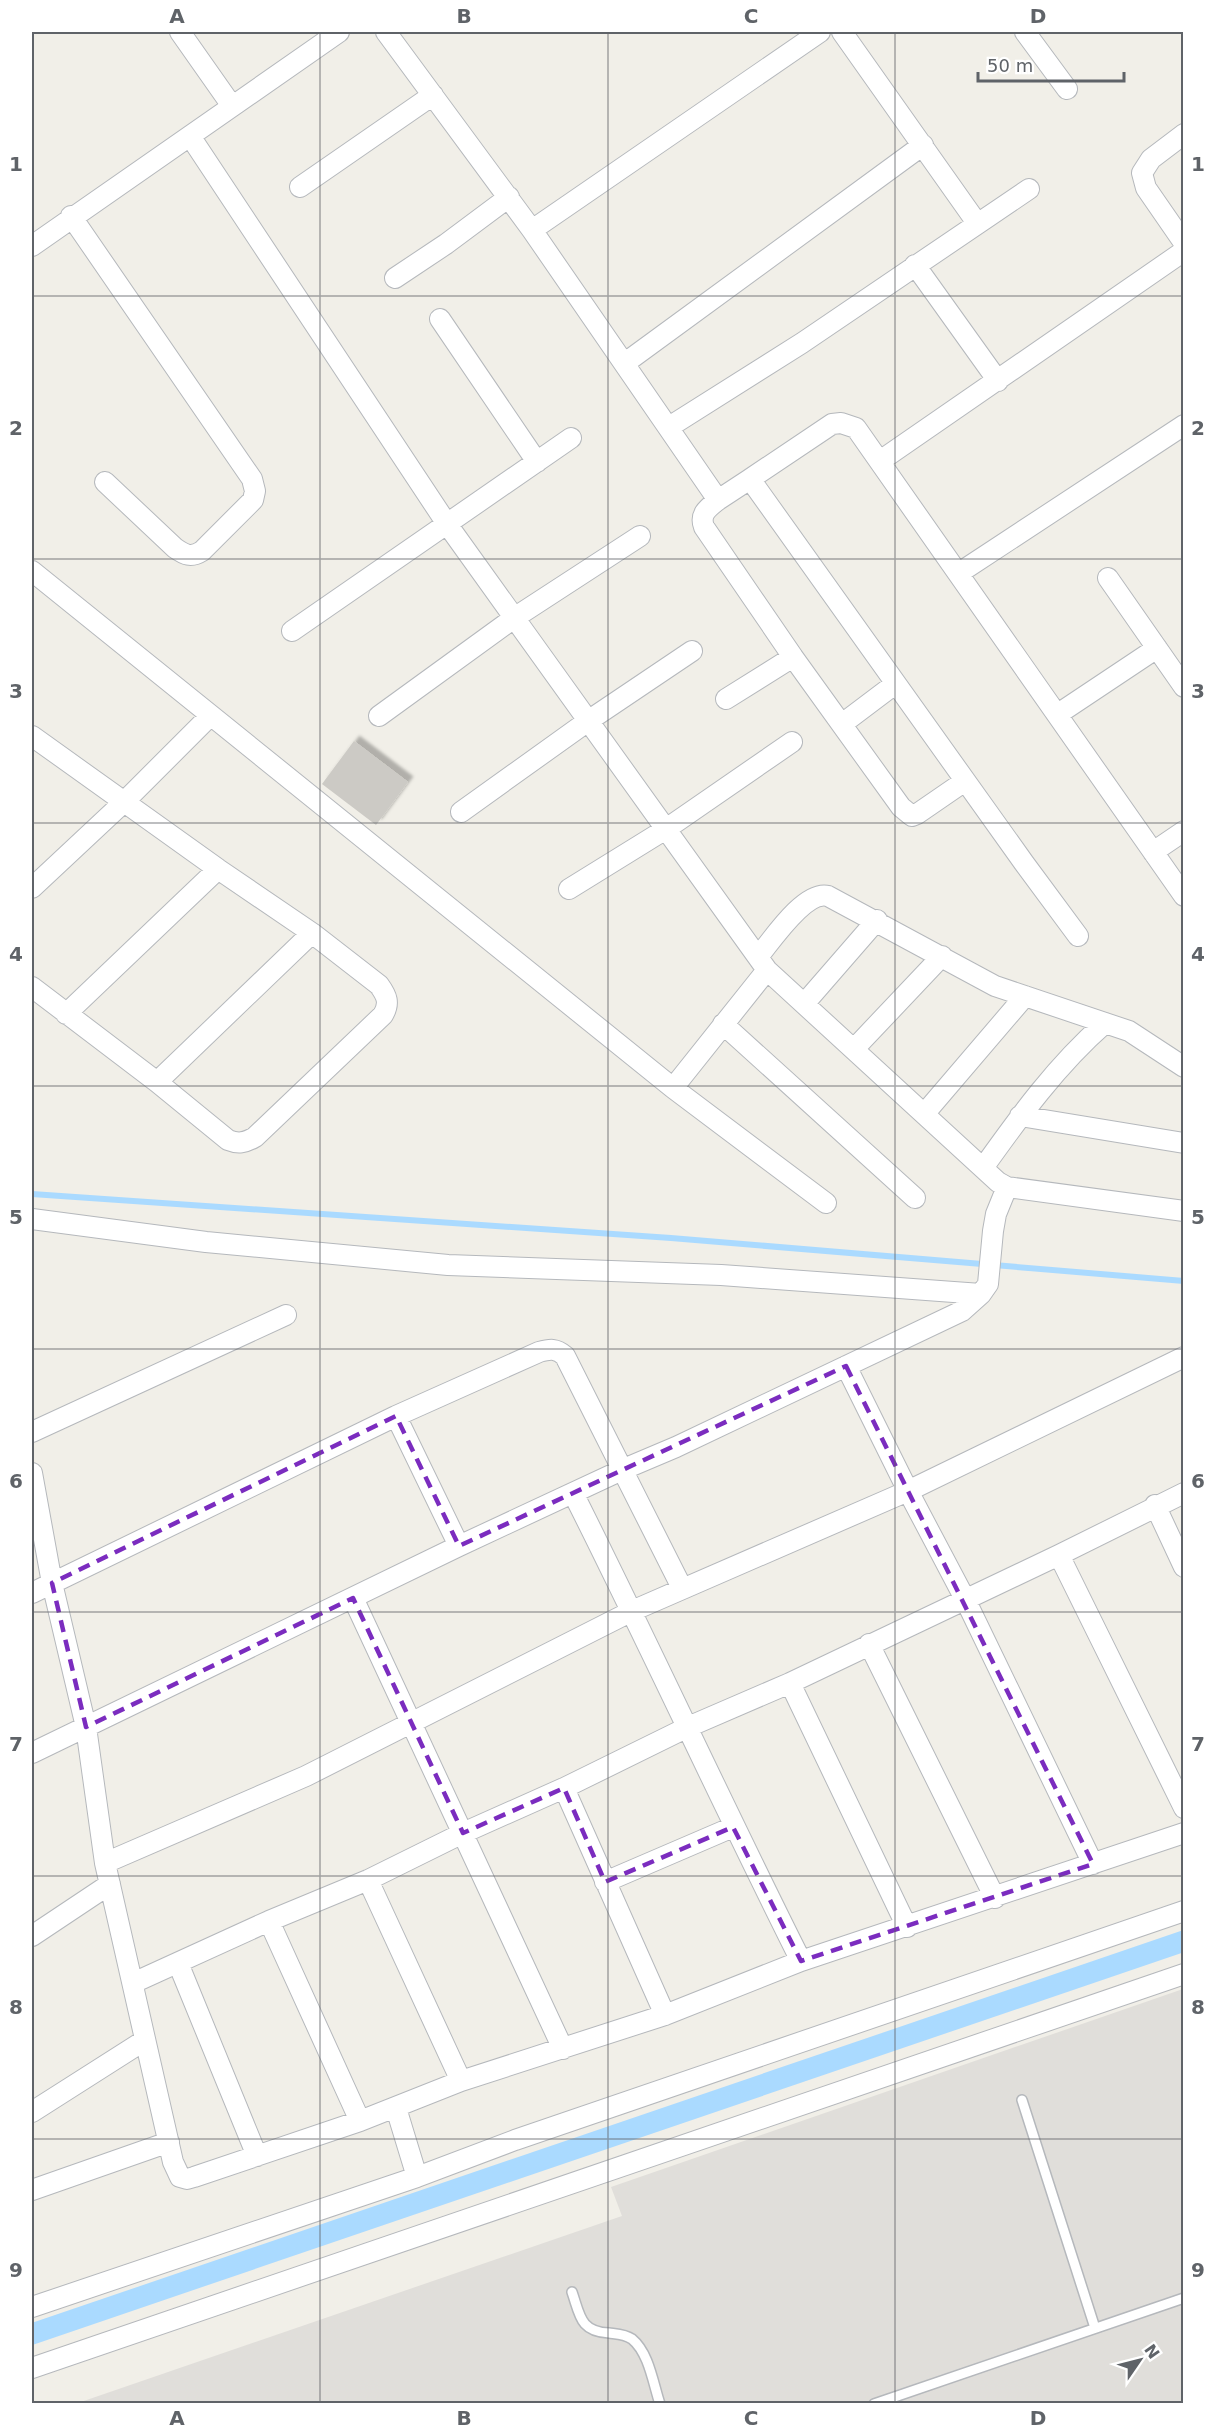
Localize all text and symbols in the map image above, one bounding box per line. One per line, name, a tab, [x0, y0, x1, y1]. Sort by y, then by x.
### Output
text: A	[169, 4, 185, 28]
text: B	[456, 4, 472, 28]
text: C	[744, 4, 758, 28]
text: D	[1030, 4, 1046, 28]
scale bar	[978, 45, 1124, 83]
text: 50 m	[987, 55, 1033, 76]
text: 1	[9, 152, 23, 176]
text: 1	[1191, 152, 1205, 176]
text: 2	[9, 416, 23, 440]
text: 2	[1191, 416, 1205, 440]
text: 3	[9, 679, 23, 703]
text: 3	[1191, 679, 1205, 703]
text: 4	[9, 942, 23, 966]
text: 4	[1191, 942, 1205, 966]
text: 5	[9, 1205, 23, 1229]
text: 5	[1191, 1205, 1205, 1229]
text: 6	[9, 1469, 23, 1493]
text: 6	[1191, 1469, 1205, 1493]
text: 7	[9, 1732, 23, 1756]
text: 7	[1191, 1732, 1205, 1756]
text: 8	[9, 1995, 23, 2019]
text: 8	[1191, 1995, 1205, 2019]
text: 9	[9, 2258, 23, 2282]
text: 9	[1191, 2258, 1205, 2282]
north arrow	[1110, 2330, 1170, 2390]
text: N	[1140, 2341, 1163, 2363]
text: A	[169, 2406, 185, 2430]
text: B	[456, 2406, 472, 2430]
text: C	[744, 2406, 758, 2430]
text: D	[1030, 2406, 1046, 2430]

